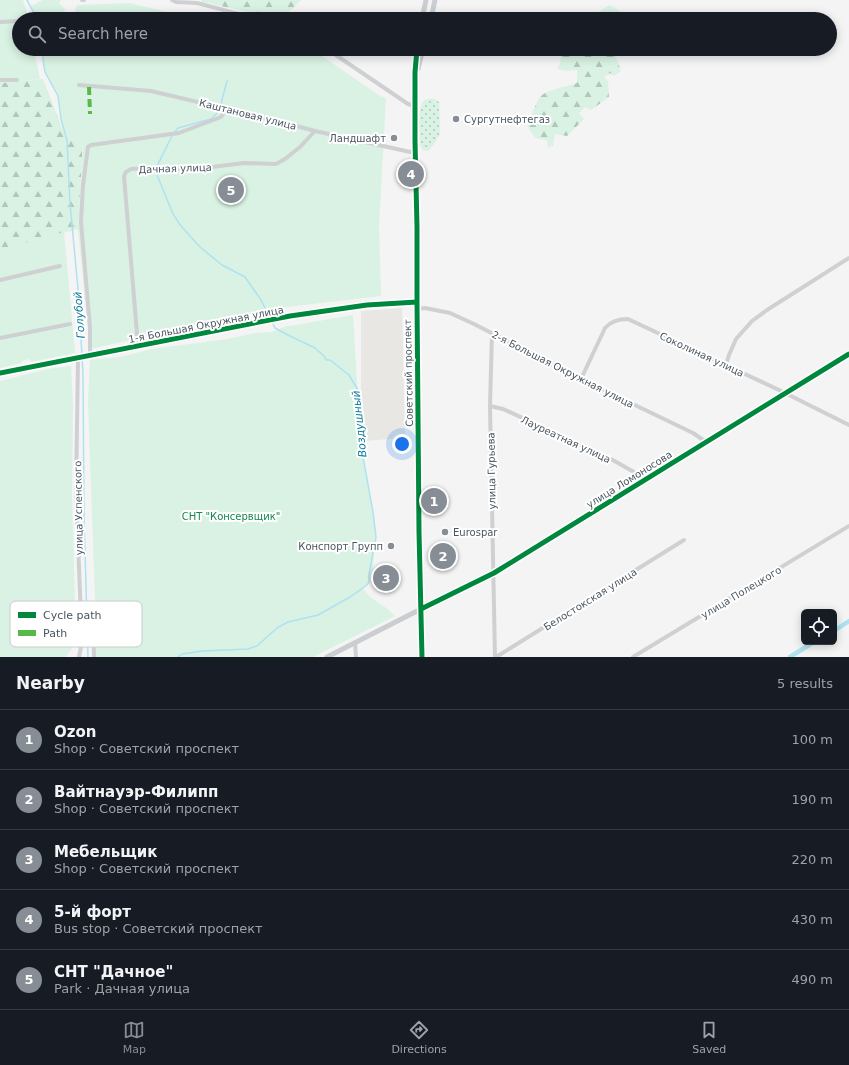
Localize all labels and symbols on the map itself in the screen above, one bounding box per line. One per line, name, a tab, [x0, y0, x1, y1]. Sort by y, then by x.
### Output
street label: Каштановая улица	[198, 97, 298, 132]
marker: Сургутнефтегаз	[451, 114, 461, 124]
place label: Сургутнефтегаз	[464, 114, 550, 125]
place label: Ландшафт	[329, 133, 386, 144]
marker: Ландшафт	[389, 133, 399, 143]
pin: 4	[398, 159, 424, 189]
street label: Дачная улица	[138, 162, 212, 175]
pin: 5	[218, 175, 244, 205]
water label: Голубой	[71, 291, 88, 339]
street label: 1-я Большая Окружная улица	[128, 304, 285, 345]
street label: Советский проспект	[402, 319, 415, 427]
street label: 2-я Большая Окружная улица	[490, 329, 636, 410]
street label: Соколиная улица	[658, 330, 746, 379]
water label: Воздушный	[350, 390, 369, 458]
street label: Лауреатная улица	[519, 414, 612, 465]
street label: улица Гурьева	[485, 432, 498, 510]
your location	[392, 434, 412, 454]
street label: улица Ломоносова	[585, 449, 674, 510]
street label: улица Успенского	[72, 461, 85, 555]
pin: 1	[421, 486, 447, 516]
park label: СНТ "Консервщик"	[182, 511, 280, 522]
marker: Eurospar	[440, 527, 450, 537]
place label: Eurospar	[453, 527, 498, 538]
place label: Конспорт Групп	[298, 541, 383, 552]
marker: Конспорт Групп	[386, 541, 396, 551]
pin: 2	[430, 541, 456, 571]
pin: 3	[373, 563, 399, 593]
street label: улица Полецкого	[699, 564, 783, 621]
street label: Белостокская улица	[542, 566, 639, 633]
legend	[10, 601, 142, 647]
text: Cycle path	[43, 609, 102, 622]
text: Path	[43, 627, 67, 640]

